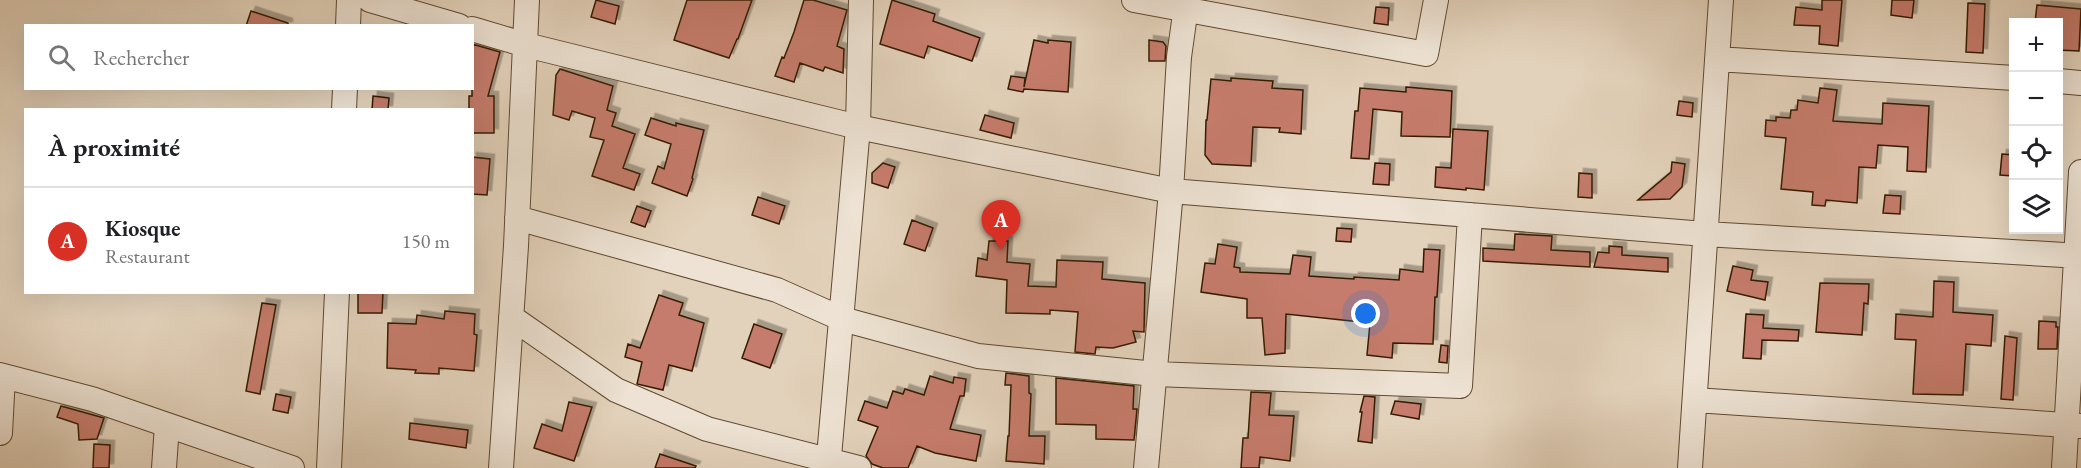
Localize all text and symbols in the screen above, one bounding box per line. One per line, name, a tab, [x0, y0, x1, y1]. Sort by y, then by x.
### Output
map controls	[2009, 18, 2063, 234]
button: +	[2009, 18, 2063, 72]
search box	[24, 24, 474, 90]
icon: search	[45, 41, 78, 74]
text: Rechercher	[93, 43, 189, 72]
button: −	[2009, 72, 2063, 126]
button: locate	[2009, 126, 2063, 180]
text: À proximité	[48, 130, 180, 164]
button: layers	[2009, 180, 2063, 234]
pin: A	[982, 200, 1020, 250]
text: Kiosque	[105, 214, 180, 243]
text: A	[60, 228, 75, 254]
text: 150 m	[402, 228, 450, 254]
text: Restaurant	[105, 243, 190, 269]
your location	[1351, 299, 1380, 328]

